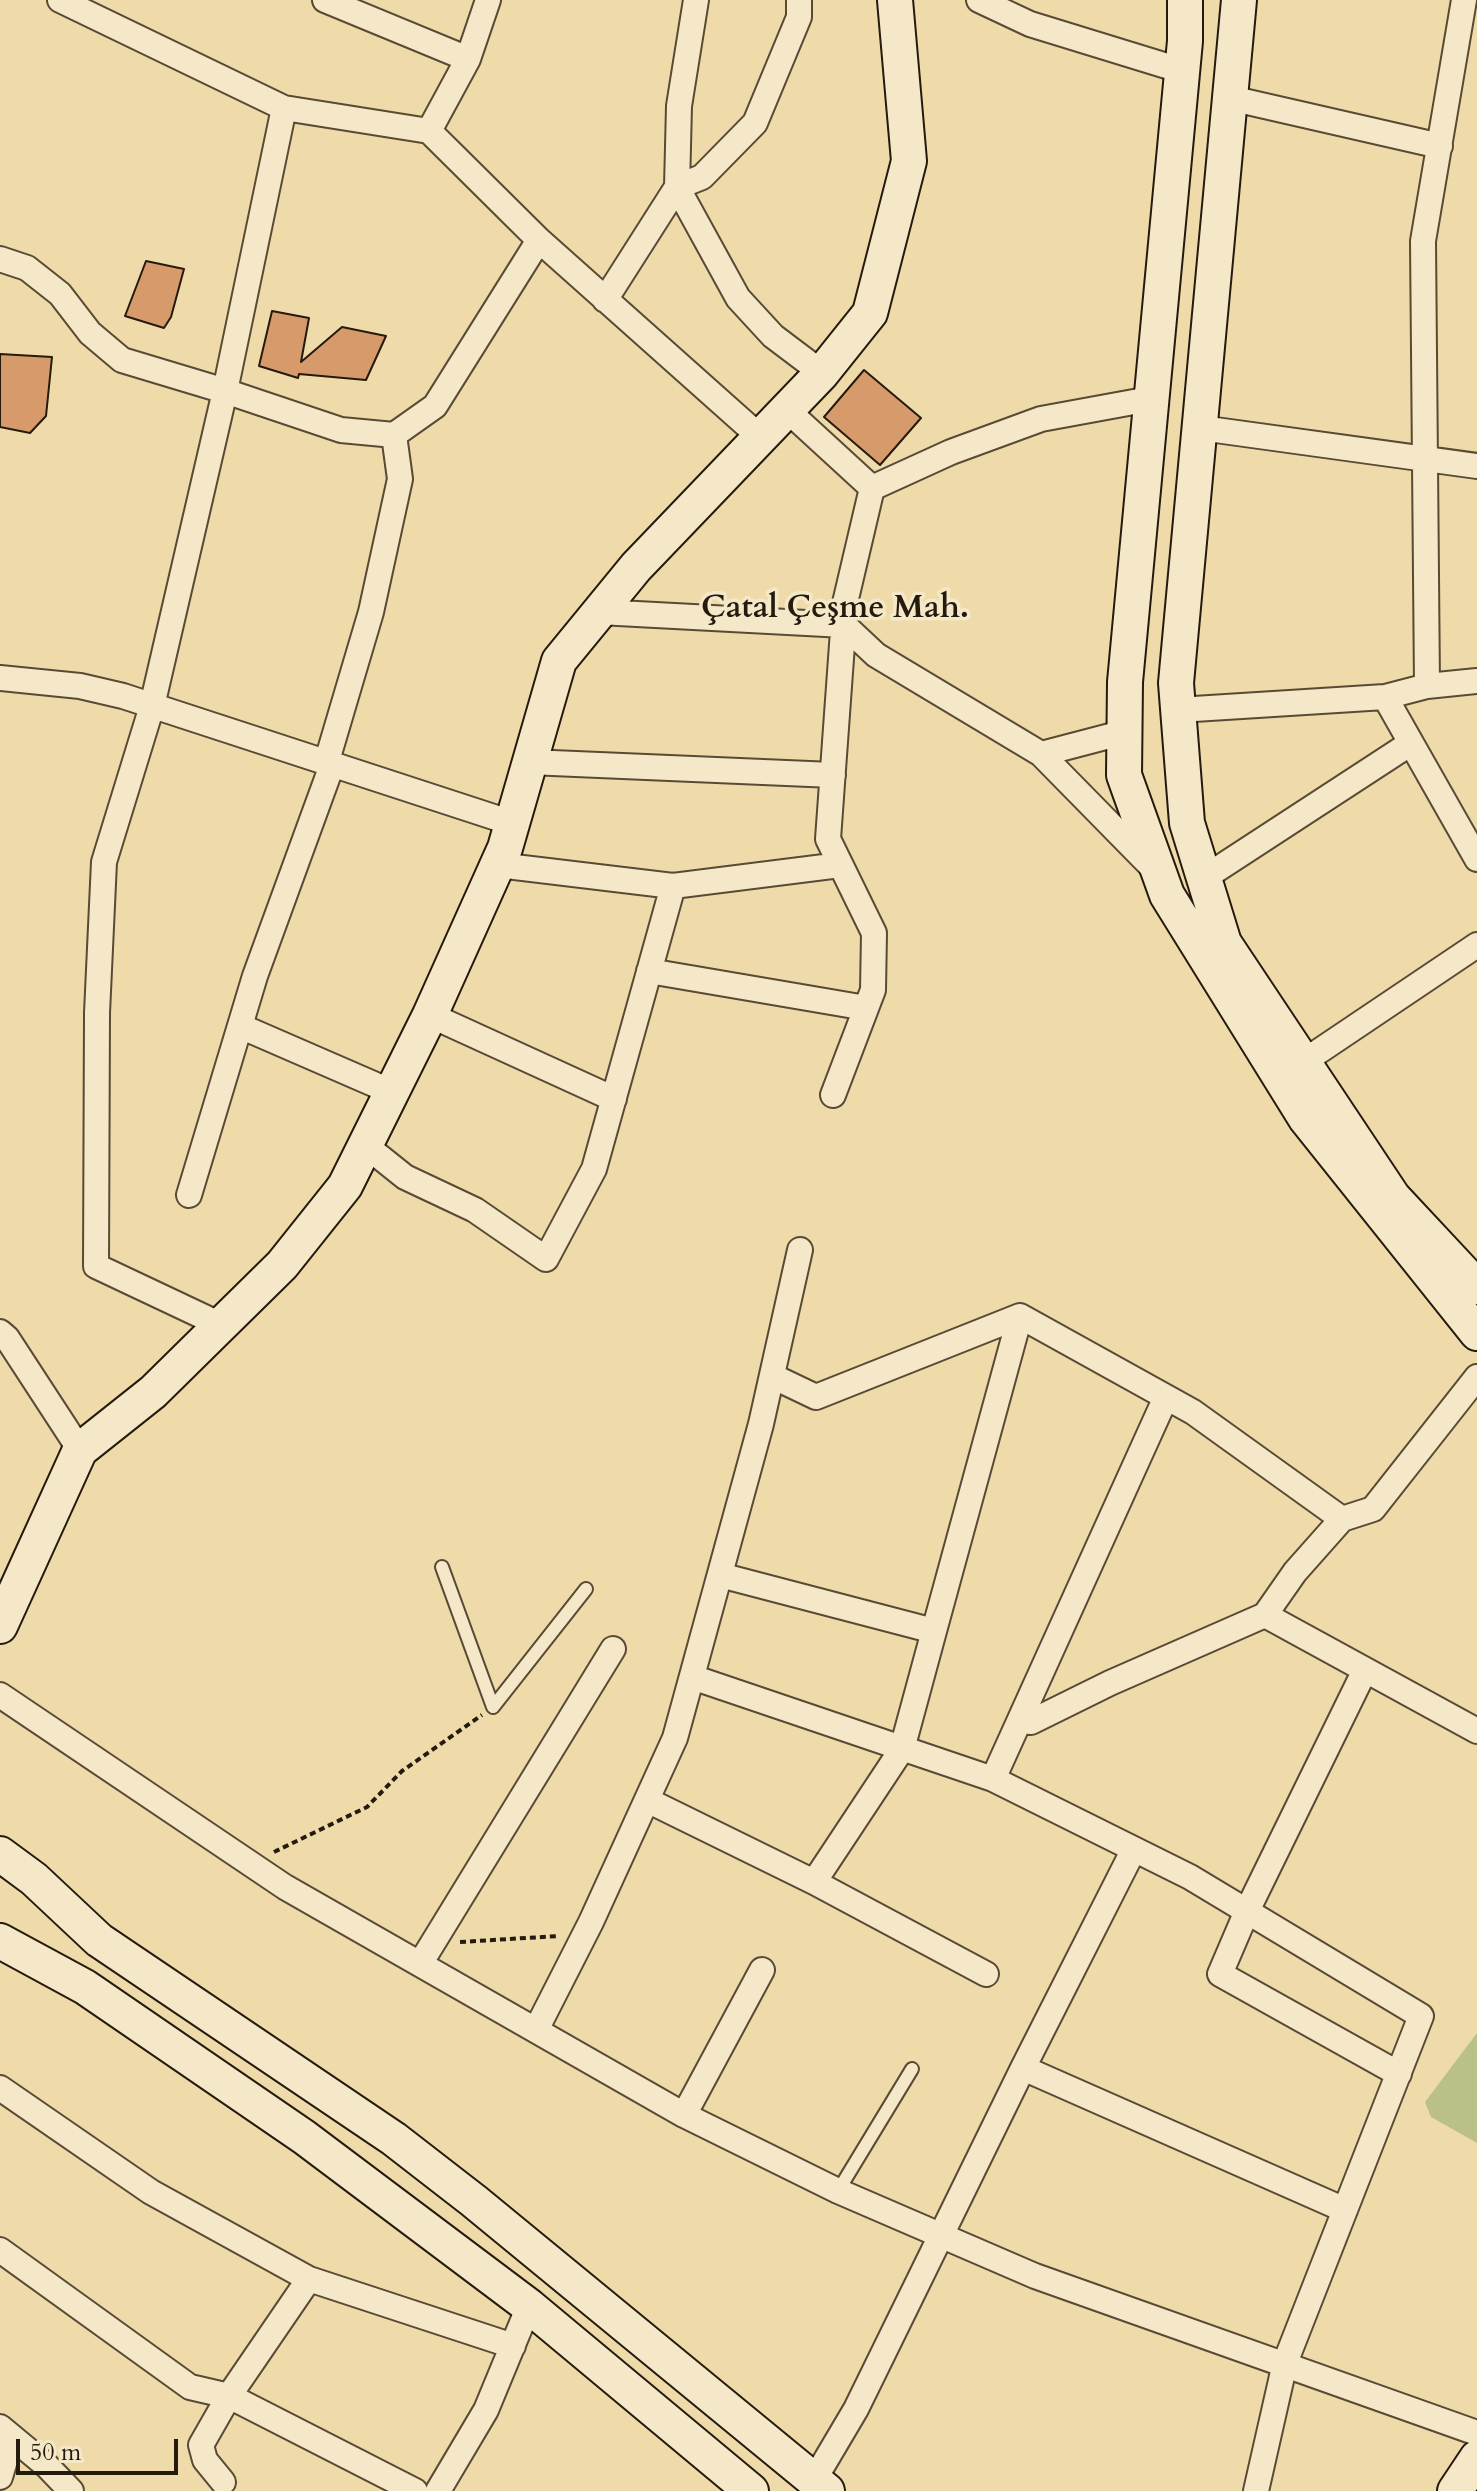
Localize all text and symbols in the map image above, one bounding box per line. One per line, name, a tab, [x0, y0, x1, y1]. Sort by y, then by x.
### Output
district label: Çatal Çeşme Mah.	[701, 591, 969, 629]
scale bar	[20, 2423, 182, 2473]
text: 50 m	[30, 2436, 81, 2469]

